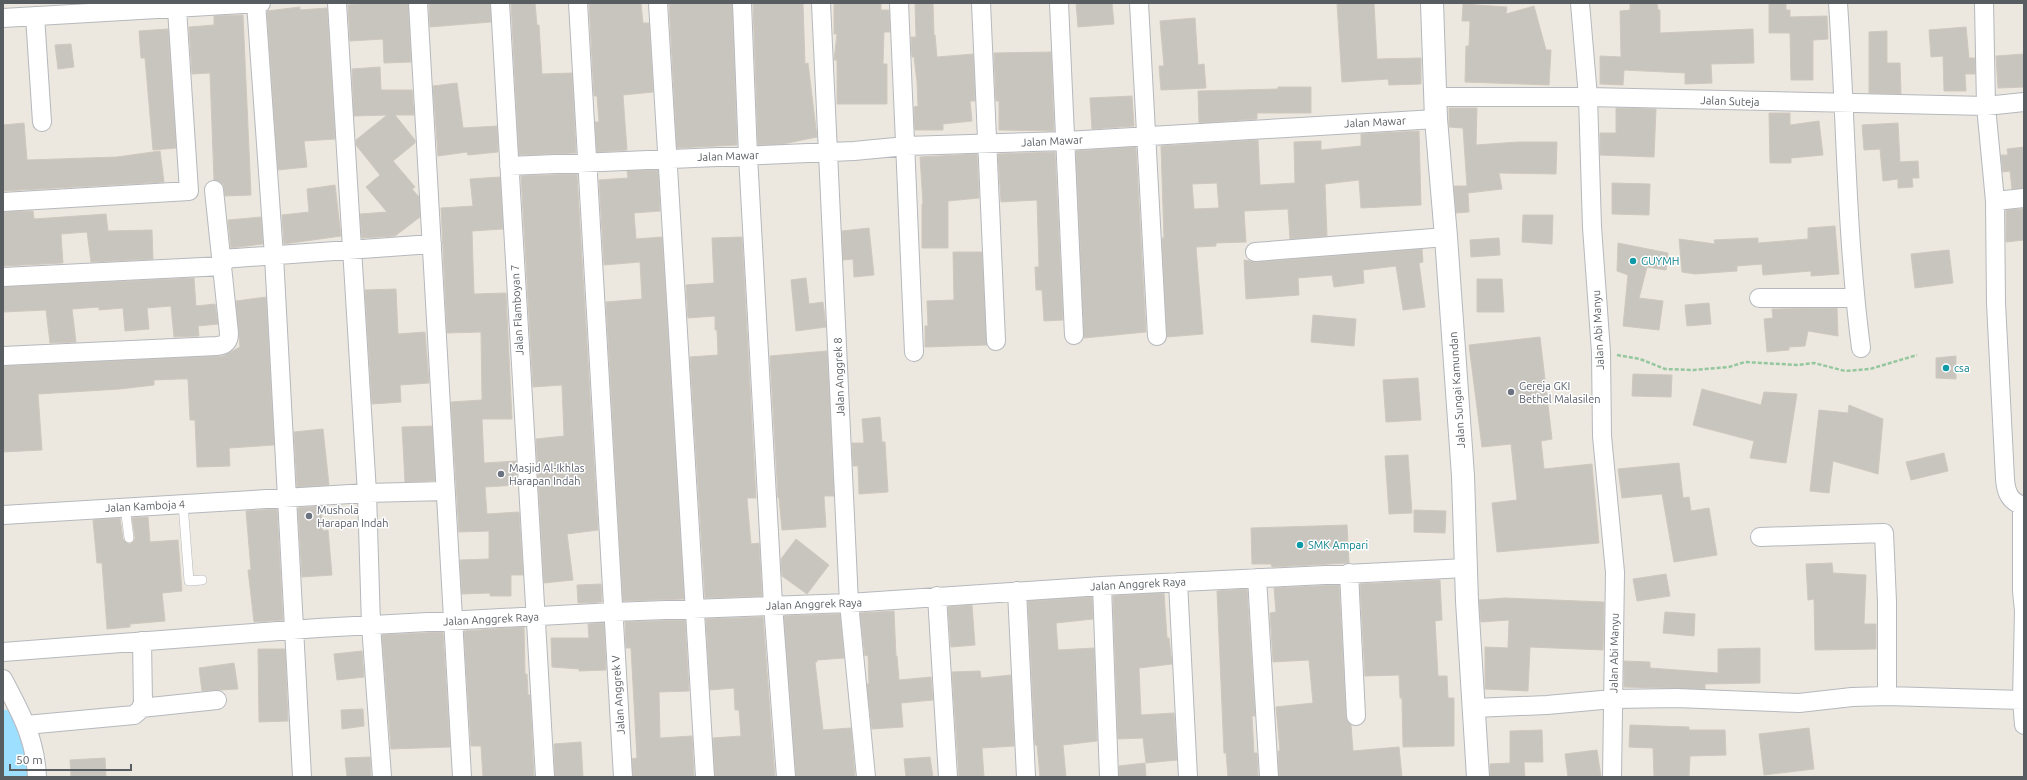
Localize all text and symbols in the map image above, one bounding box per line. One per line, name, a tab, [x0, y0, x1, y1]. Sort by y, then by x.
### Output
street label: Jalan Suteja	[1700, 94, 1760, 108]
street label: Jalan Mawar	[1344, 114, 1407, 130]
street label: Jalan Mawar	[1021, 133, 1084, 149]
street label: Jalan Mawar	[697, 149, 760, 163]
place label: GUYMH	[1641, 255, 1679, 267]
marker: GUYMH	[1628, 256, 1638, 266]
street label: Jalan Flamboyan 7	[509, 264, 525, 356]
street label: Jalan Abi Manyu	[1590, 290, 1606, 370]
street label: Jalan Sungai Kamundan	[1447, 331, 1467, 449]
street label: Jalan Anggrek 8	[832, 337, 846, 417]
place label: csa	[1954, 362, 1970, 374]
marker: csa	[1941, 363, 1951, 373]
place label: Gereja GKI Bethel Malasilen	[1519, 380, 1601, 405]
marker: Gereja GKI Bethel Malasilen	[1506, 387, 1516, 397]
place label: Masjid Al-Ikhlas Harapan Indah	[509, 462, 585, 487]
marker: Masjid Al-Ikhlas Harapan Indah	[496, 469, 506, 479]
street label: Jalan Kamboja 4	[105, 498, 185, 514]
place label: Mushola Harapan Indah	[317, 504, 389, 529]
marker: Mushola Harapan Indah	[304, 511, 314, 521]
place label: SMK Ampari	[1308, 539, 1368, 551]
marker: SMK Ampari	[1295, 540, 1305, 550]
street label: Jalan Anggrek Raya	[1090, 575, 1186, 593]
street label: Jalan Anggrek Raya	[766, 596, 862, 612]
street label: Jalan Anggrek Raya	[443, 610, 539, 628]
street label: Jalan Abi Manyu	[1607, 613, 1621, 693]
street label: Jalan Anggrek V	[609, 655, 627, 735]
scale bar	[10, 746, 131, 772]
text: 50 m	[16, 753, 43, 766]

